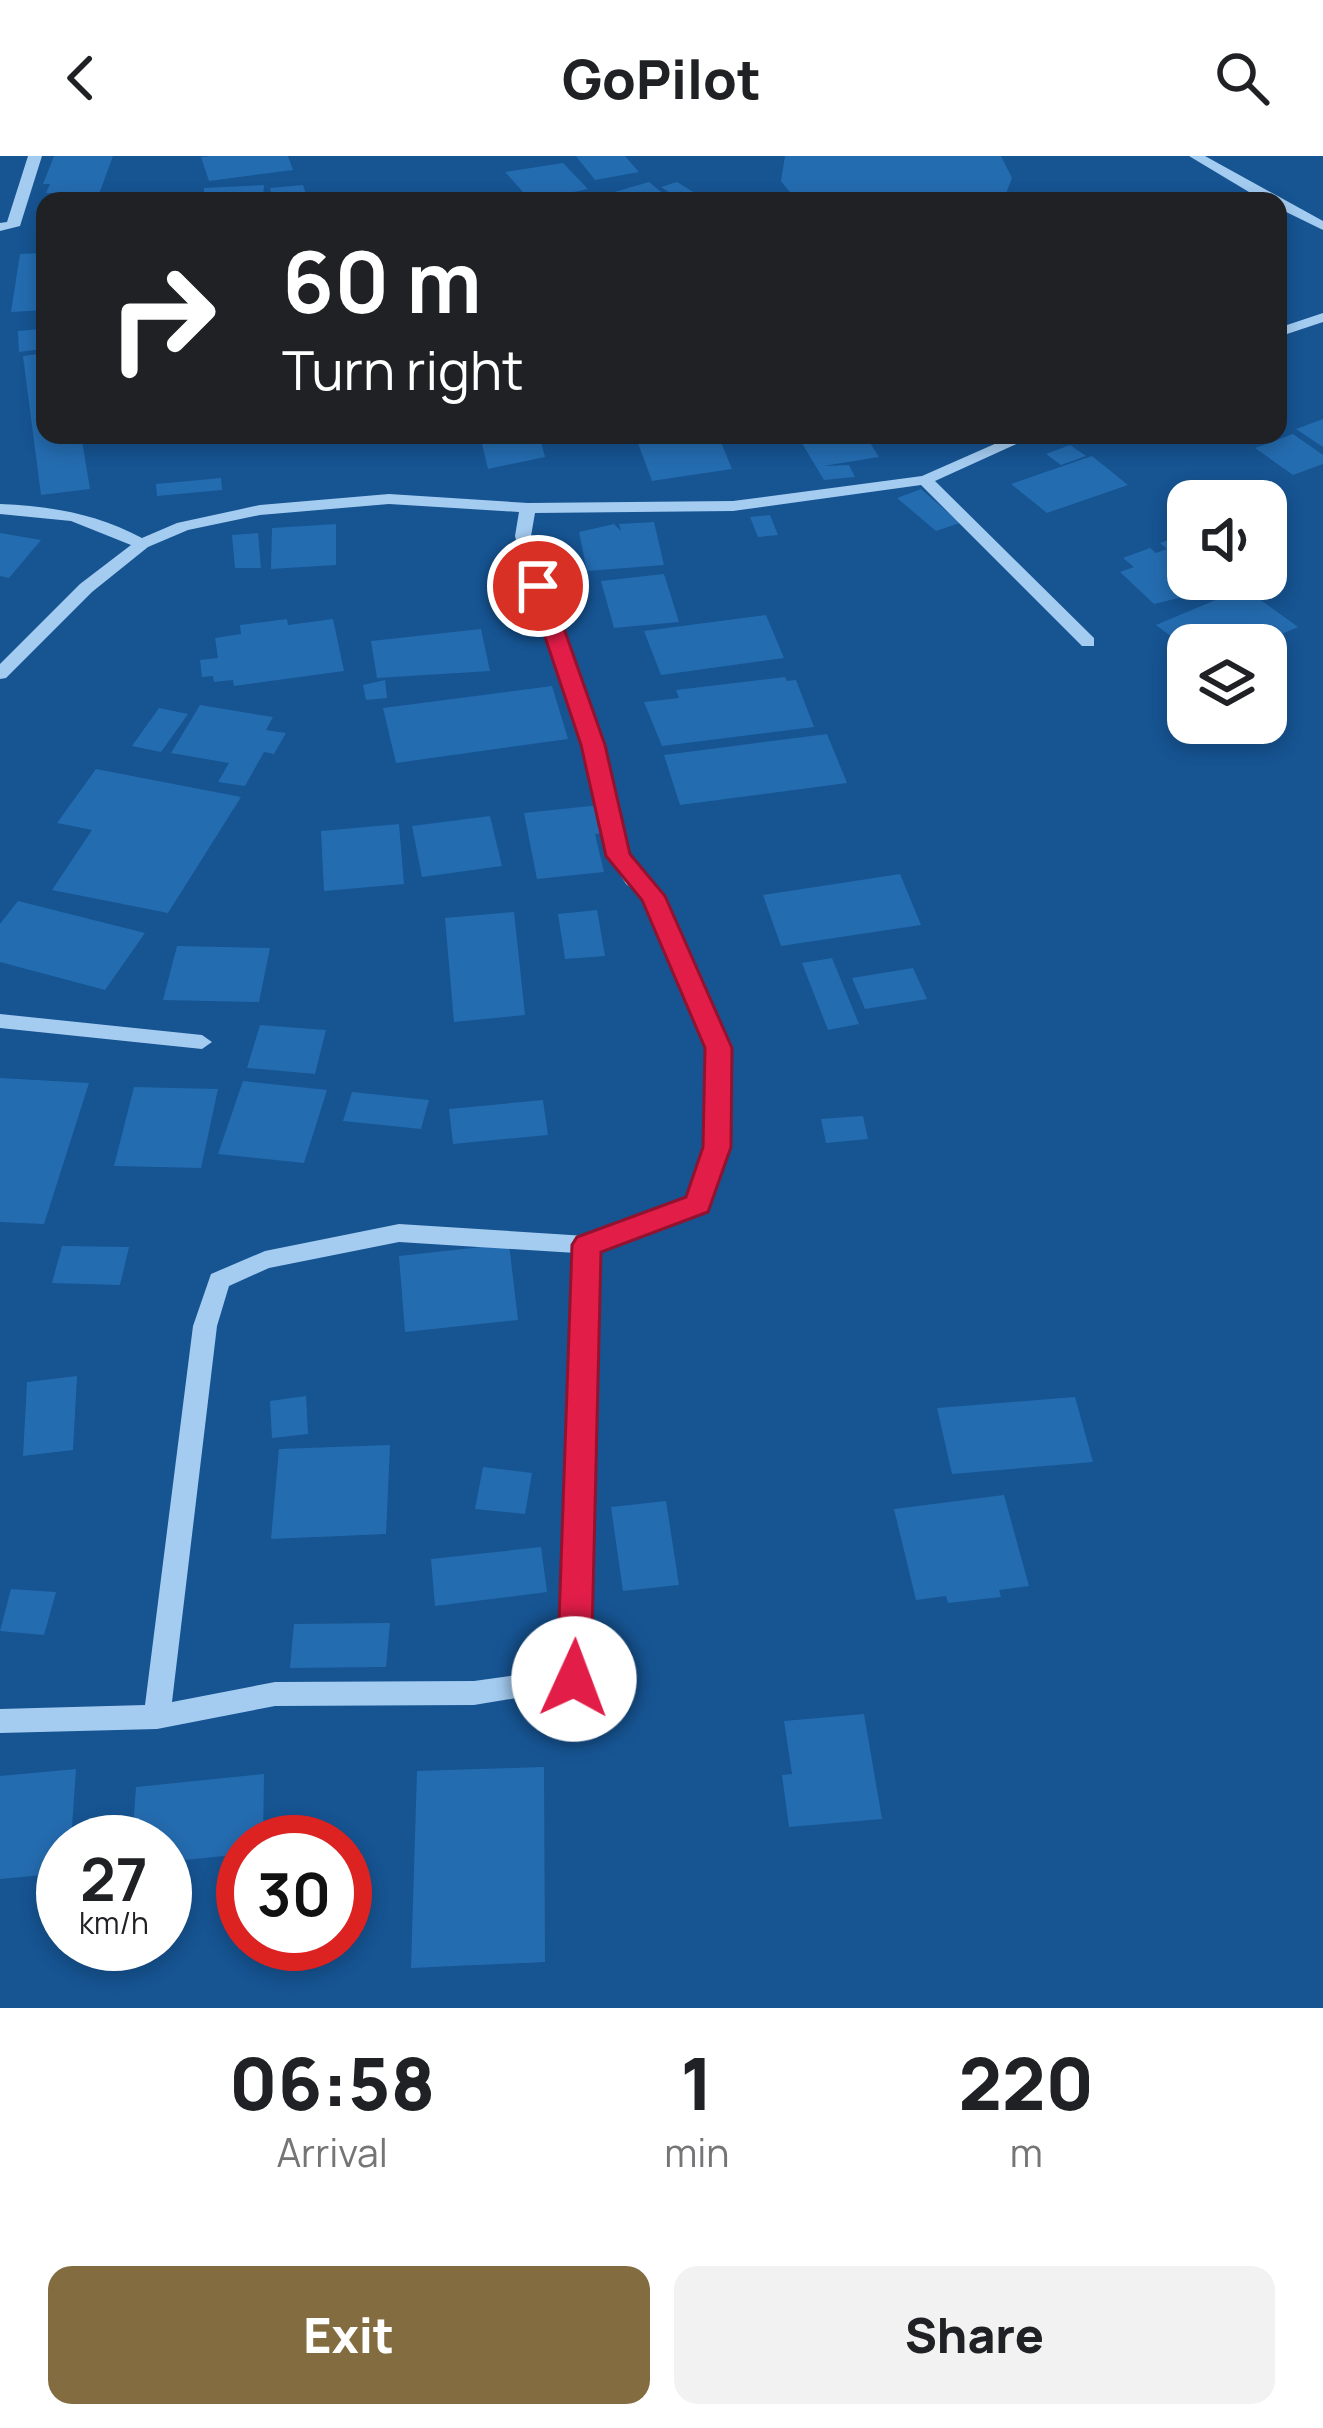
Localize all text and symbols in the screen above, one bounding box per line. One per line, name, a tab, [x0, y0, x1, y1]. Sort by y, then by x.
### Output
text: GoPilot	[562, 41, 761, 115]
icon: back	[48, 45, 114, 111]
icon: search	[1209, 45, 1275, 111]
text: 60 m	[282, 223, 482, 338]
icon: right	[84, 240, 240, 396]
text: Turn right	[282, 332, 524, 406]
map controls	[1167, 480, 1287, 744]
button: sound	[1167, 480, 1287, 600]
pin	[487, 535, 589, 637]
icon: arrive	[505, 553, 571, 619]
button: layers	[1167, 624, 1287, 744]
position arrow	[511, 1616, 637, 1742]
speed limit sign: 30	[216, 1815, 372, 1971]
text: 27	[80, 1837, 148, 1919]
text: km/h	[79, 1902, 149, 1943]
text: 06:58	[229, 2033, 435, 2132]
text: 1	[681, 2033, 713, 2132]
text: 220	[959, 2033, 1094, 2132]
text: Arrival	[276, 2125, 388, 2179]
text: min	[664, 2125, 730, 2179]
text: m	[1010, 2125, 1043, 2179]
button: Exit	[48, 2266, 650, 2404]
button: Share	[674, 2266, 1275, 2404]

